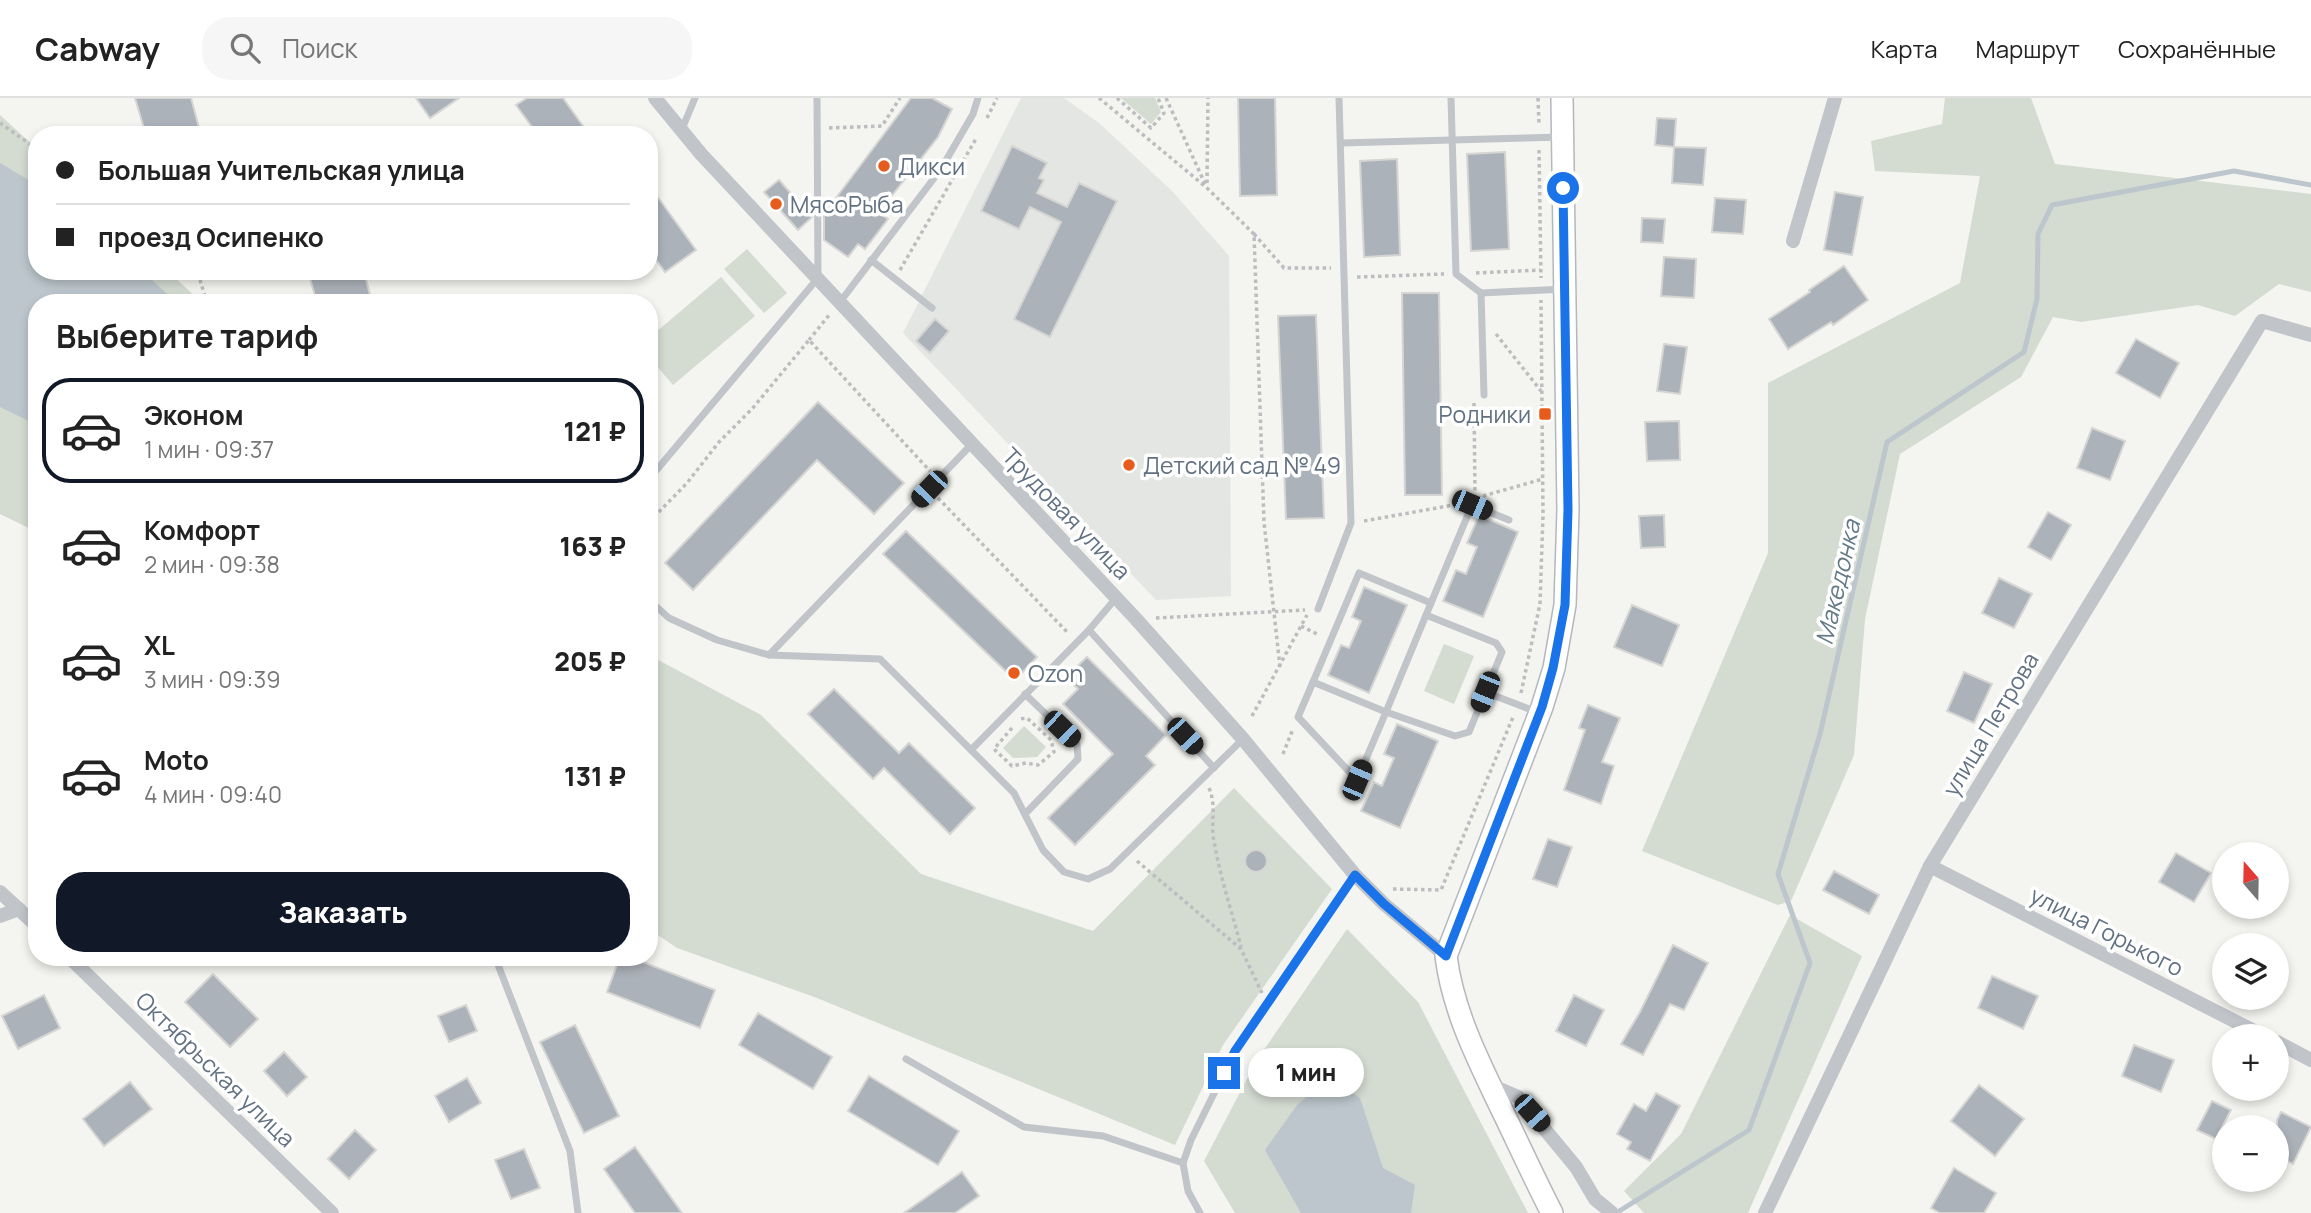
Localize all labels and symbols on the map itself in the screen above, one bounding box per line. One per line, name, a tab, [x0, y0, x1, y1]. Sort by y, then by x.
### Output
place label: Дикси	[898, 150, 965, 182]
marker: Дикси	[876, 158, 892, 174]
route start	[1547, 172, 1579, 204]
place label: МясоРыба	[790, 188, 904, 220]
marker: МясоРыба	[768, 196, 784, 212]
place label: Родники	[1439, 398, 1531, 430]
marker: Родники	[1537, 406, 1553, 422]
street label: Трудовая улица	[996, 440, 1138, 586]
place label: Детский сад № 49	[1143, 449, 1341, 481]
marker: Детский сад № 49	[1121, 457, 1137, 473]
car	[907, 467, 952, 511]
car	[1449, 487, 1496, 523]
water label: Македонка	[1807, 515, 1868, 648]
street label: улица Петрова	[1934, 646, 2046, 802]
place label: Ozon	[1028, 657, 1083, 689]
marker: Ozon	[1006, 665, 1022, 681]
car	[1468, 669, 1503, 715]
car	[1040, 707, 1085, 751]
car	[1163, 713, 1208, 759]
car	[1340, 757, 1375, 803]
north arrow	[2212, 842, 2289, 919]
street label: улица Горького	[2025, 879, 2189, 983]
street label: Октябрьская улица	[129, 984, 303, 1154]
callout: 1 мин	[1248, 1048, 1364, 1098]
route end	[1208, 1057, 1240, 1089]
car	[1511, 1090, 1554, 1136]

